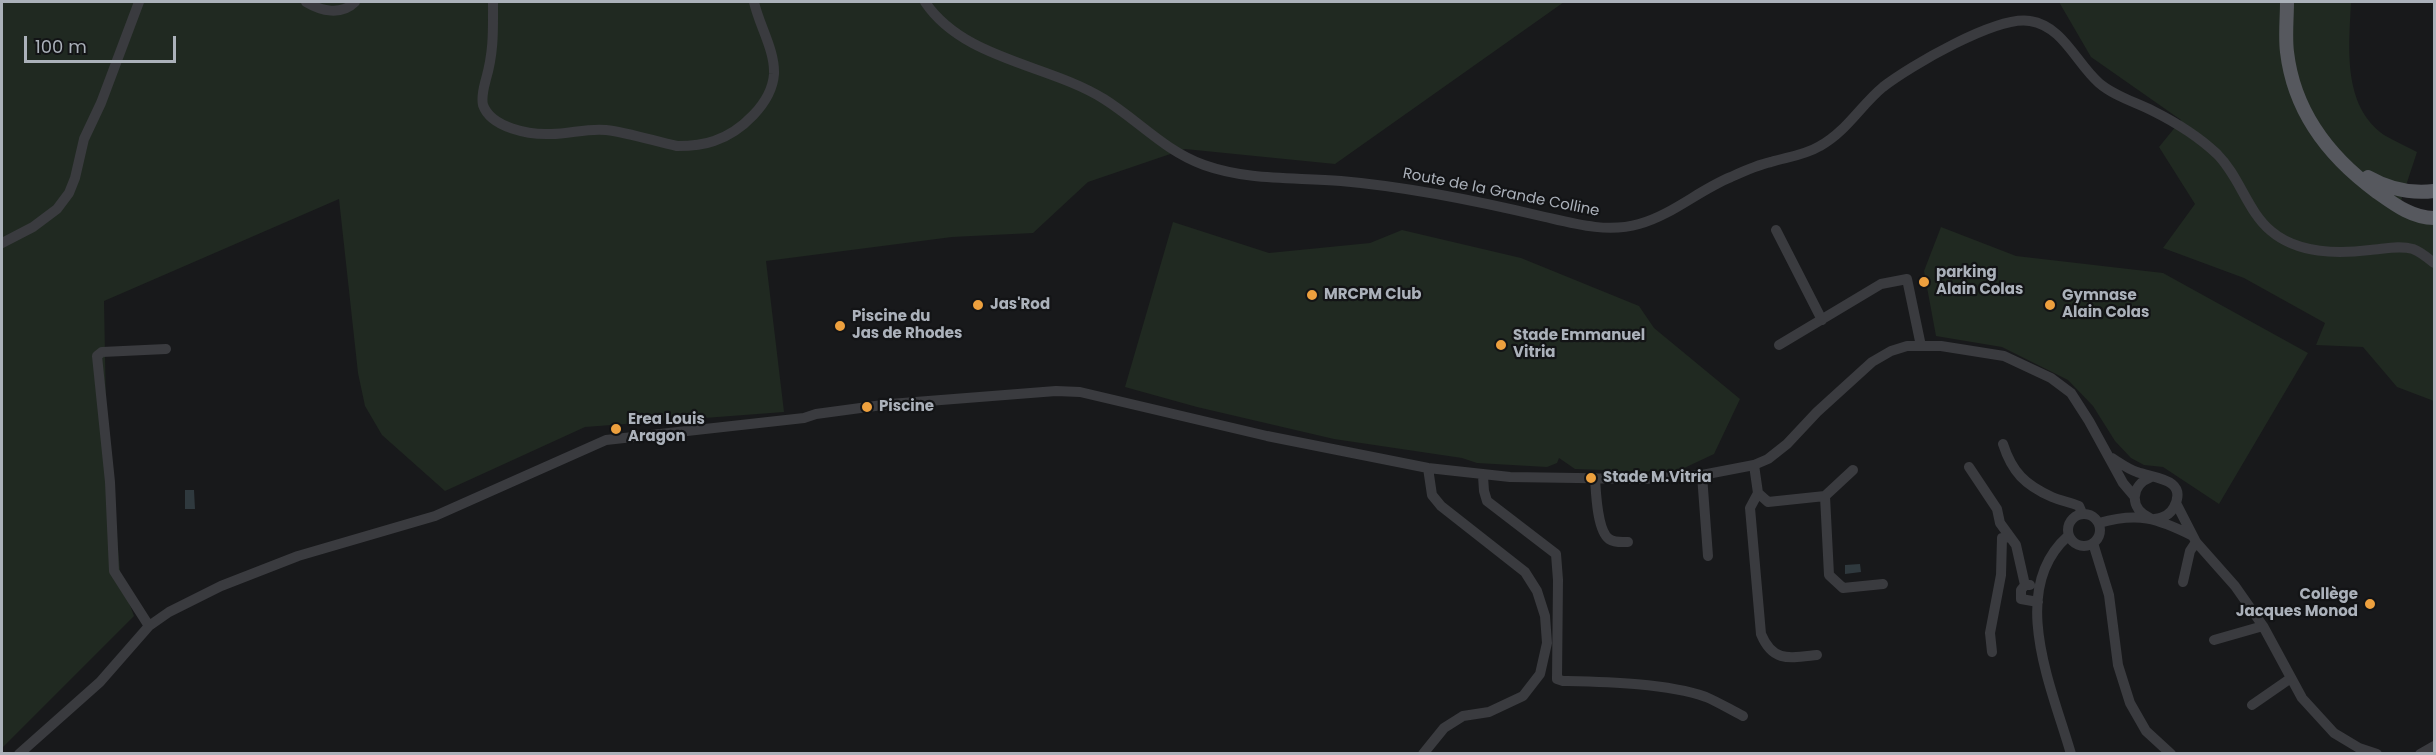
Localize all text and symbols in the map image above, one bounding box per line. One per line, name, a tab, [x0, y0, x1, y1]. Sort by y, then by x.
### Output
scale bar	[27, 24, 178, 62]
text: 100 m	[35, 34, 87, 59]
street label: Route de la Grande Colline	[1401, 165, 1601, 221]
place label: parking Alain Colas	[1936, 264, 2023, 299]
marker: parking Alain Colas	[1917, 275, 1931, 289]
place label: MRCPM Club	[1324, 286, 1421, 304]
place label: Gymnase Alain Colas	[2062, 287, 2149, 322]
marker: MRCPM Club	[1305, 288, 1319, 302]
place label: Jas'Rod	[990, 296, 1050, 314]
marker: Jas'Rod	[971, 298, 985, 312]
marker: Gymnase Alain Colas	[2043, 298, 2057, 312]
place label: Piscine du Jas de Rhodes	[852, 308, 962, 343]
marker: Piscine du Jas de Rhodes	[833, 319, 847, 333]
place label: Stade Emmanuel Vitria	[1513, 327, 1645, 362]
marker: Stade Emmanuel Vitria	[1494, 338, 1508, 352]
place label: Piscine	[879, 398, 934, 416]
marker: Piscine	[860, 400, 874, 414]
place label: Erea Louis Aragon	[628, 411, 705, 446]
marker: Erea Louis Aragon	[609, 422, 623, 436]
place label: Stade M.Vitria	[1603, 469, 1712, 487]
marker: Stade M.Vitria	[1584, 471, 1598, 485]
place label: Collège Jacques Monod	[2236, 586, 2358, 621]
marker: Collège Jacques Monod	[2363, 597, 2377, 611]

